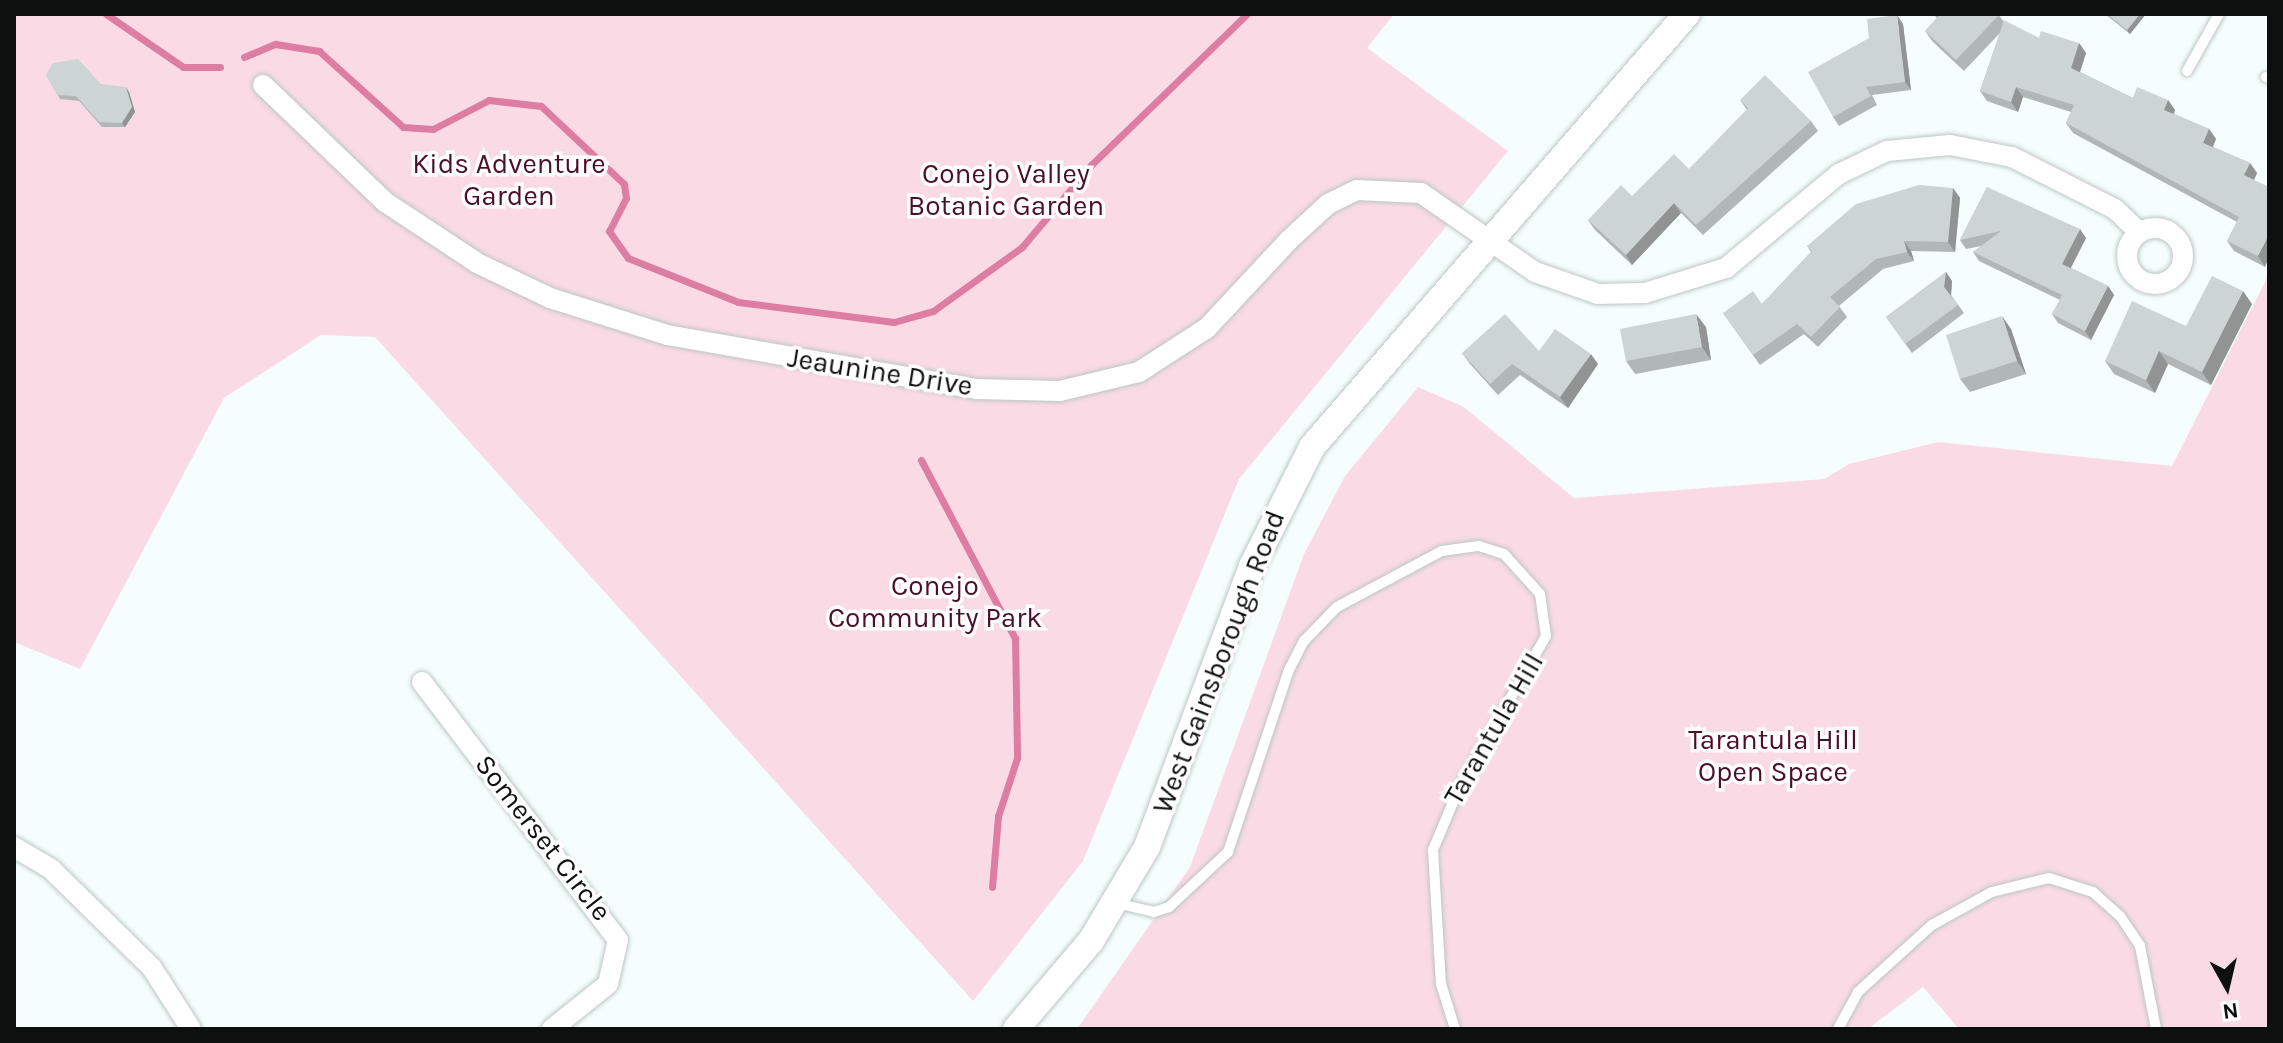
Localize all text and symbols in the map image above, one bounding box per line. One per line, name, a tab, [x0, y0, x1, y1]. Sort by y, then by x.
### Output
park label: Kids Adventure Garden	[412, 147, 606, 213]
park label: Conejo Valley Botanic Garden	[908, 157, 1104, 223]
street label: Jeaunine Drive	[785, 341, 975, 403]
street label: West Gainsborough Road	[1146, 506, 1292, 818]
park label: Conejo Community Park	[828, 569, 1042, 635]
street label: Tarantula Hill	[1437, 647, 1551, 811]
park label: Tarantula Hill Open Space	[1688, 723, 1858, 789]
street label: Somerset Circle	[468, 748, 618, 928]
north arrow	[2187, 947, 2267, 1027]
text: N	[2221, 997, 2240, 1025]

